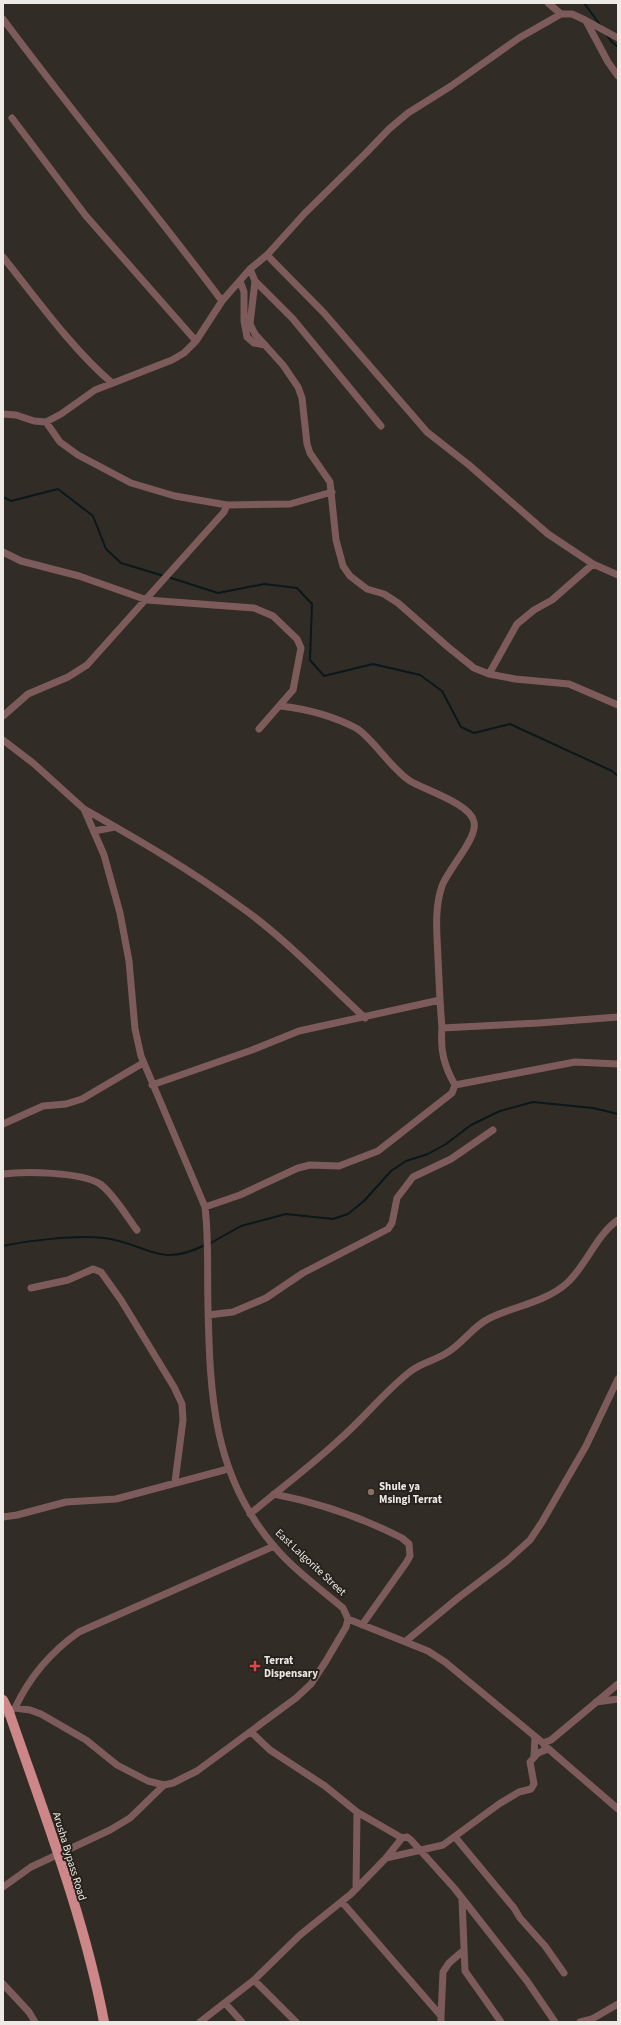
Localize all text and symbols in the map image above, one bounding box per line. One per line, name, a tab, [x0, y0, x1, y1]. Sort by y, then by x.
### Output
place label: Shule ya Msingi Terrat	[379, 1479, 443, 1507]
marker: Shule ya Msingi Terrat	[366, 1487, 376, 1497]
street label: East Lalgorite Street	[272, 1526, 350, 1599]
place label: Terrat Dispensary	[264, 1653, 318, 1681]
marker: Terrat Dispensary	[249, 1660, 261, 1672]
street label: Arusha Bypass Road	[49, 1810, 90, 1902]

